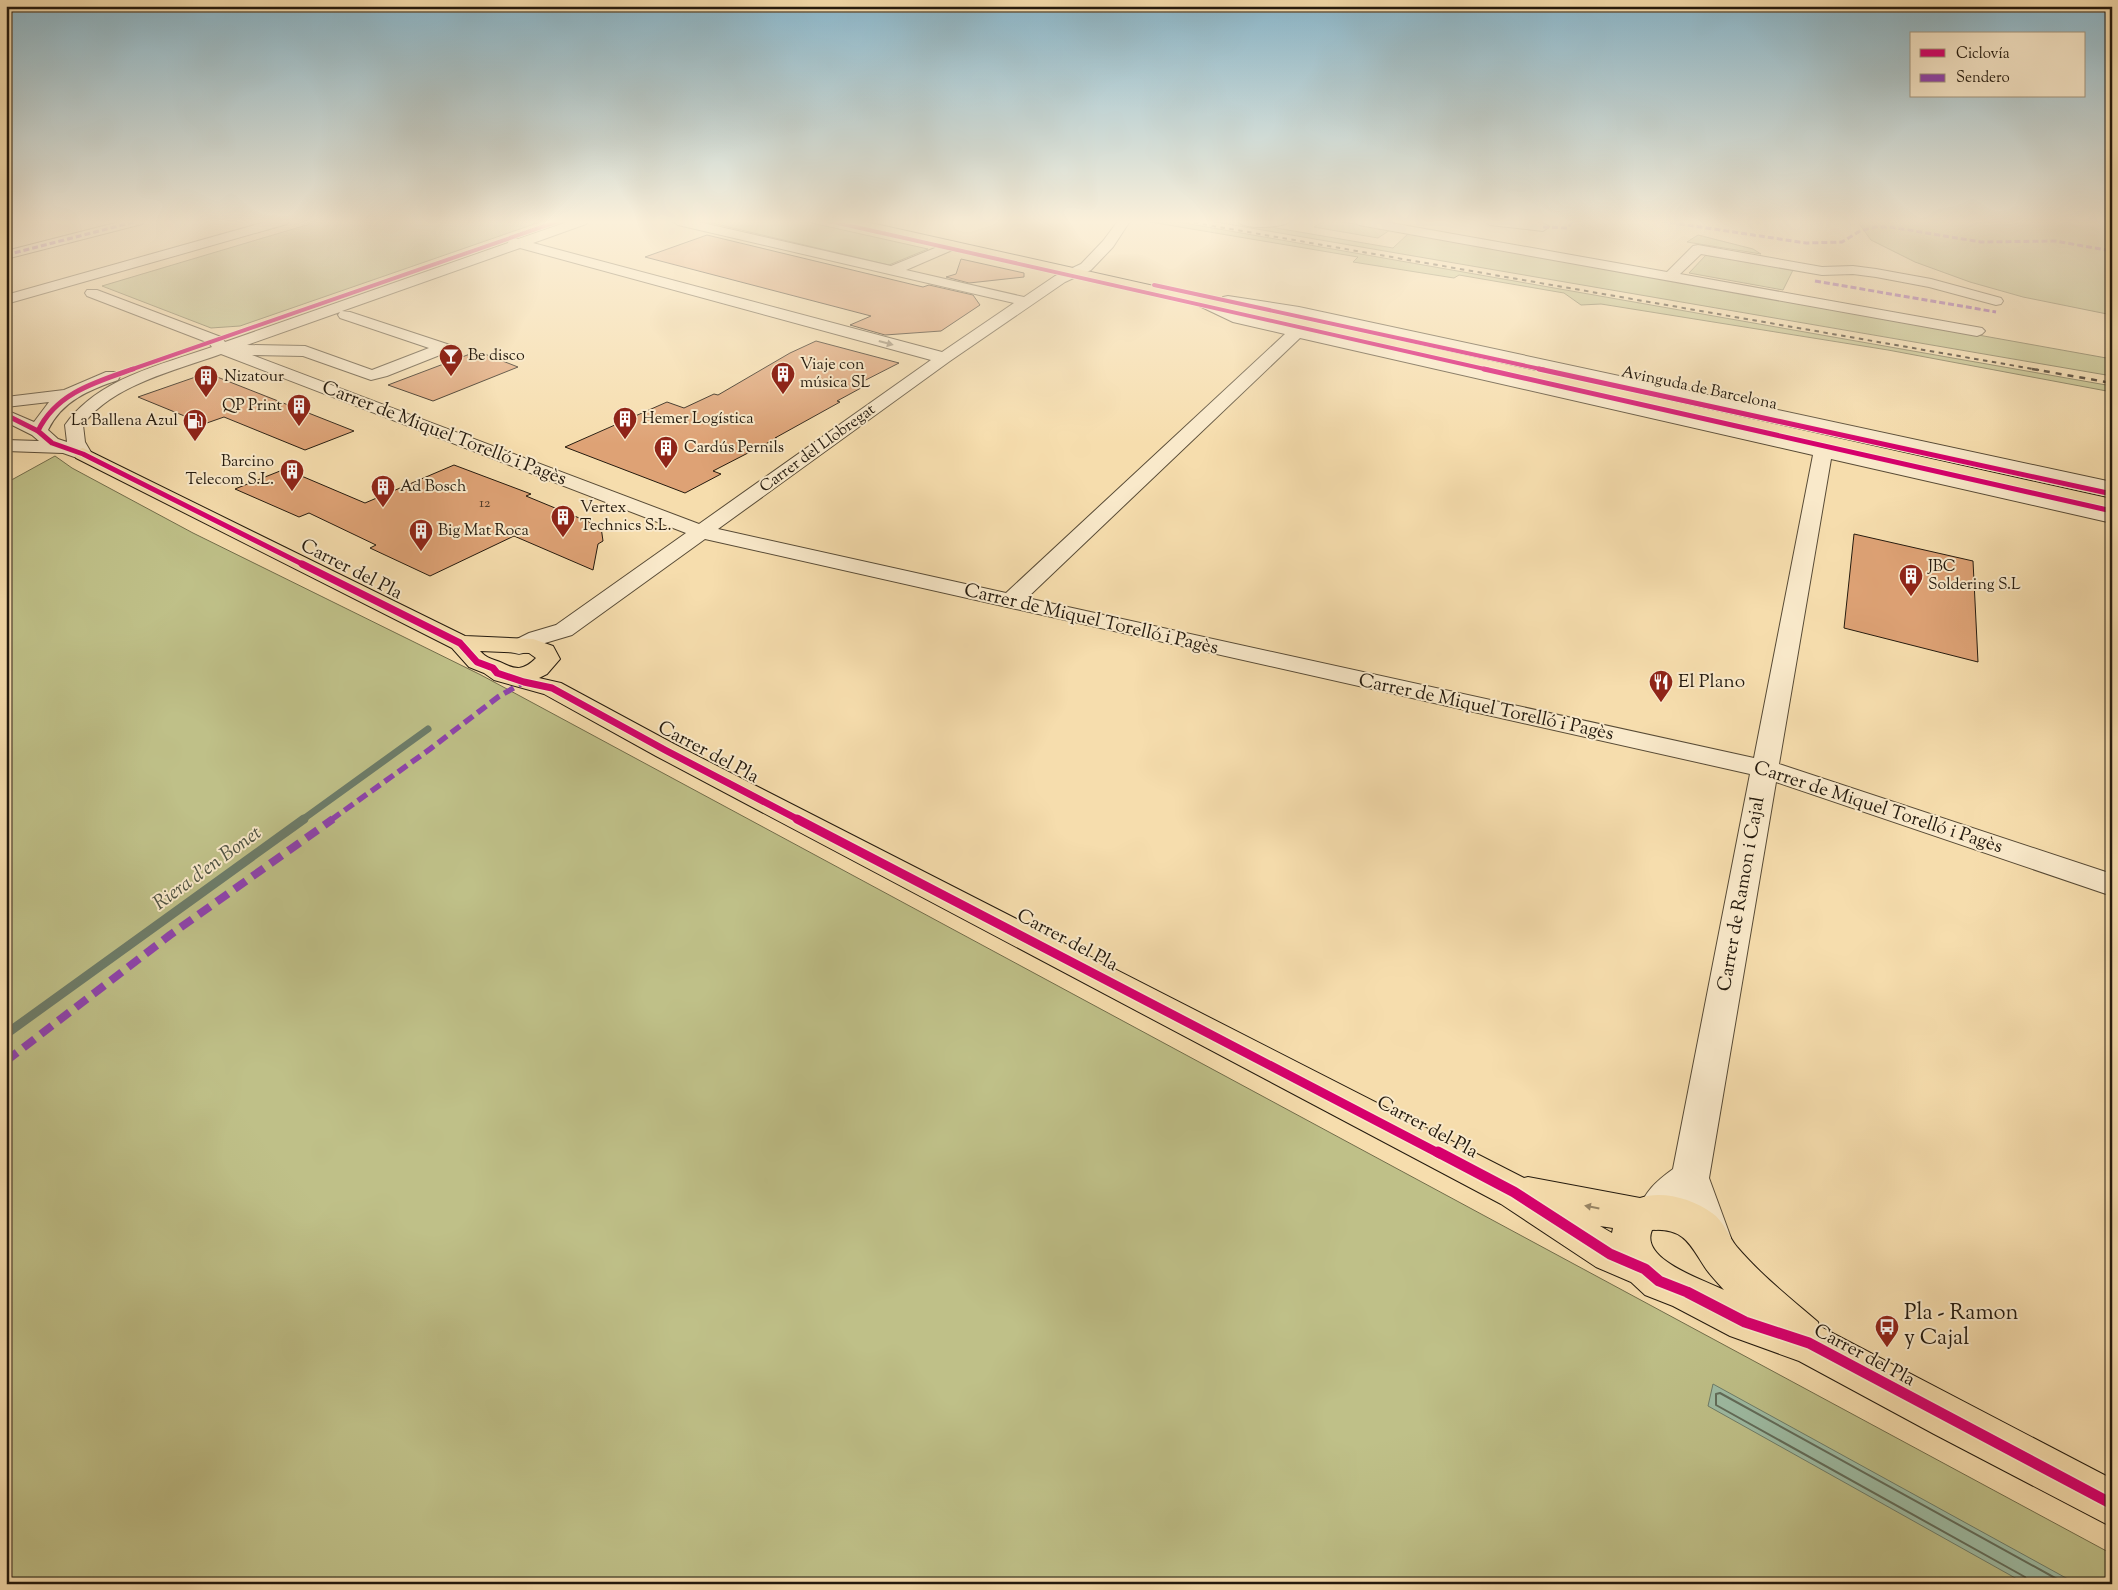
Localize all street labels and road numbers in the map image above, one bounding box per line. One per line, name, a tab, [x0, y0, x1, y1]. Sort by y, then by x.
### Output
street label: Avinguda de Barcelona	[1619, 361, 1780, 417]
street label: Carrer de Miquel Torelló i Pagès	[318, 375, 570, 493]
street label: Carrer del Llobregat	[755, 399, 881, 499]
street label: Carrer del Pla	[295, 533, 407, 607]
street label: Carrer de Miquel Torelló i Pagès	[961, 578, 1221, 662]
street label: Carrer de Miquel Torelló i Pagès	[1356, 668, 1616, 748]
street label: Carrer del Pla	[653, 715, 764, 791]
street label: Carrer de Miquel Torelló i Pagès	[1750, 755, 2006, 861]
street label: Carrer de Ramon i Cajal	[1712, 795, 1772, 993]
street label: Carrer del Pla	[1012, 903, 1123, 979]
street label: Carrer del Pla	[1372, 1090, 1483, 1166]
street label: Carrer del Pla	[1809, 1318, 1920, 1394]

